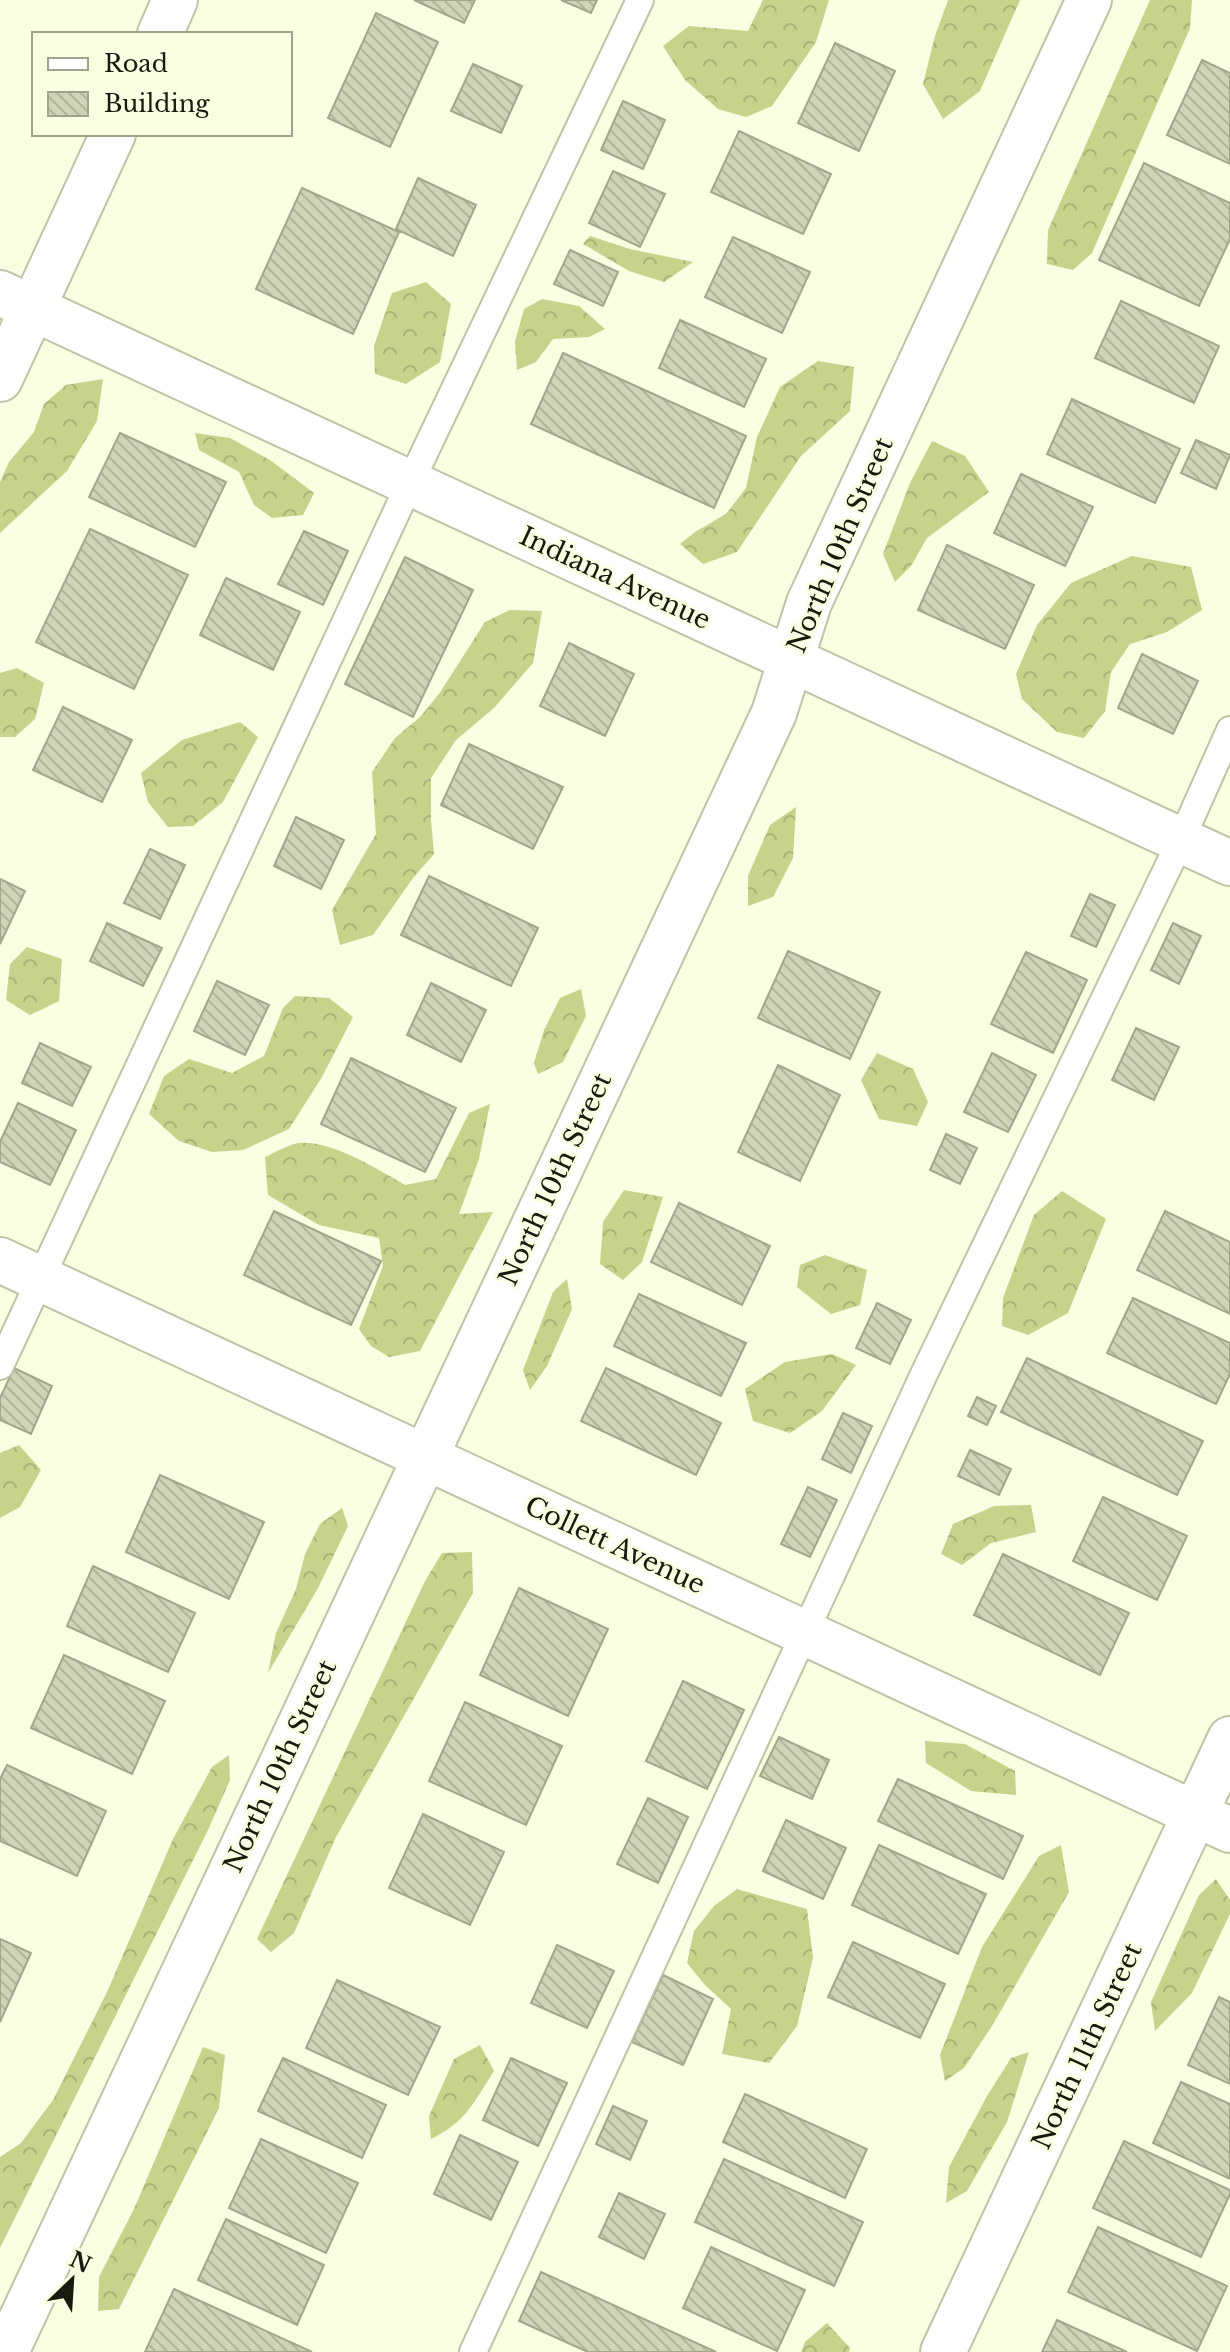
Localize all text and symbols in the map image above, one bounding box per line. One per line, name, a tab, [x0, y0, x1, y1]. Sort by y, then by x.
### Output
legend	[32, 32, 292, 136]
text: Road	[104, 49, 168, 78]
text: Building	[104, 89, 210, 118]
street label: North 10th Street	[780, 432, 900, 657]
street label: Indiana Avenue	[514, 520, 716, 636]
street label: North 10th Street	[492, 1068, 618, 1290]
street label: Collett Avenue	[520, 1489, 710, 1601]
street label: North 10th Street	[217, 1655, 343, 1877]
street label: North 11th Street	[1025, 1938, 1149, 2154]
north arrow	[32, 2240, 112, 2320]
text: N	[65, 2246, 96, 2279]

